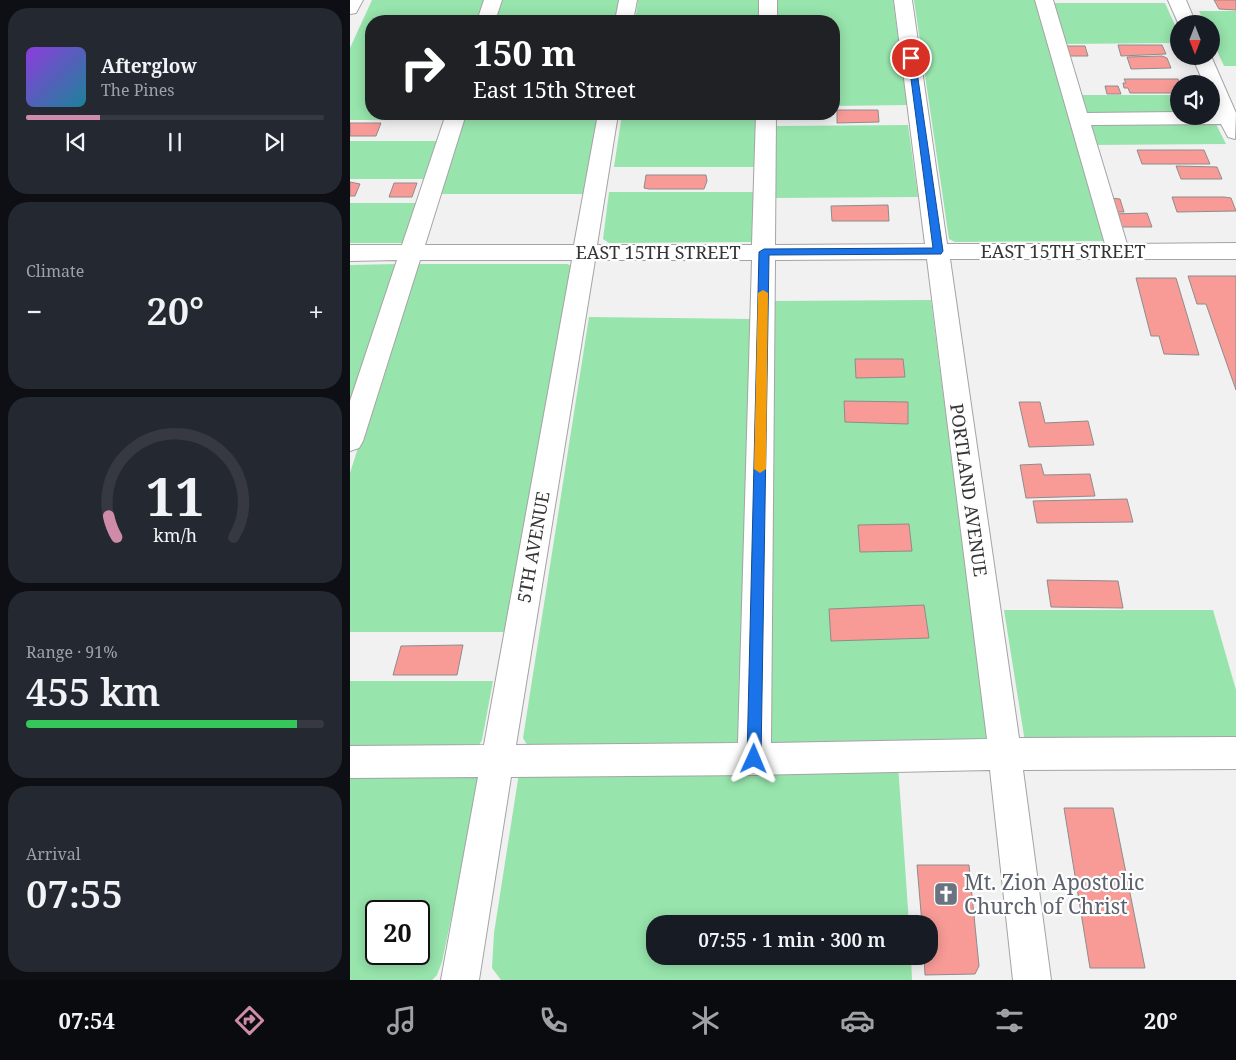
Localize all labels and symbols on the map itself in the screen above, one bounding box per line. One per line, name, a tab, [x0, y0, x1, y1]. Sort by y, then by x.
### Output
north arrow	[1170, 15, 1220, 65]
pin	[890, 37, 932, 79]
street label: EAST 15TH STREET	[981, 239, 1145, 263]
street label: EAST 15TH STREET	[576, 240, 740, 264]
street label: PORTLAND AVENUE	[945, 402, 993, 578]
street label: 5TH AVENUE	[511, 490, 555, 604]
position arrow	[727, 732, 779, 784]
place label: Mt. Zion Apostolic Church of Christ	[964, 868, 1144, 920]
church icon: Mt. Zion Apostolic Church of Christ	[933, 881, 959, 907]
speed limit sign: 20	[365, 900, 430, 965]

